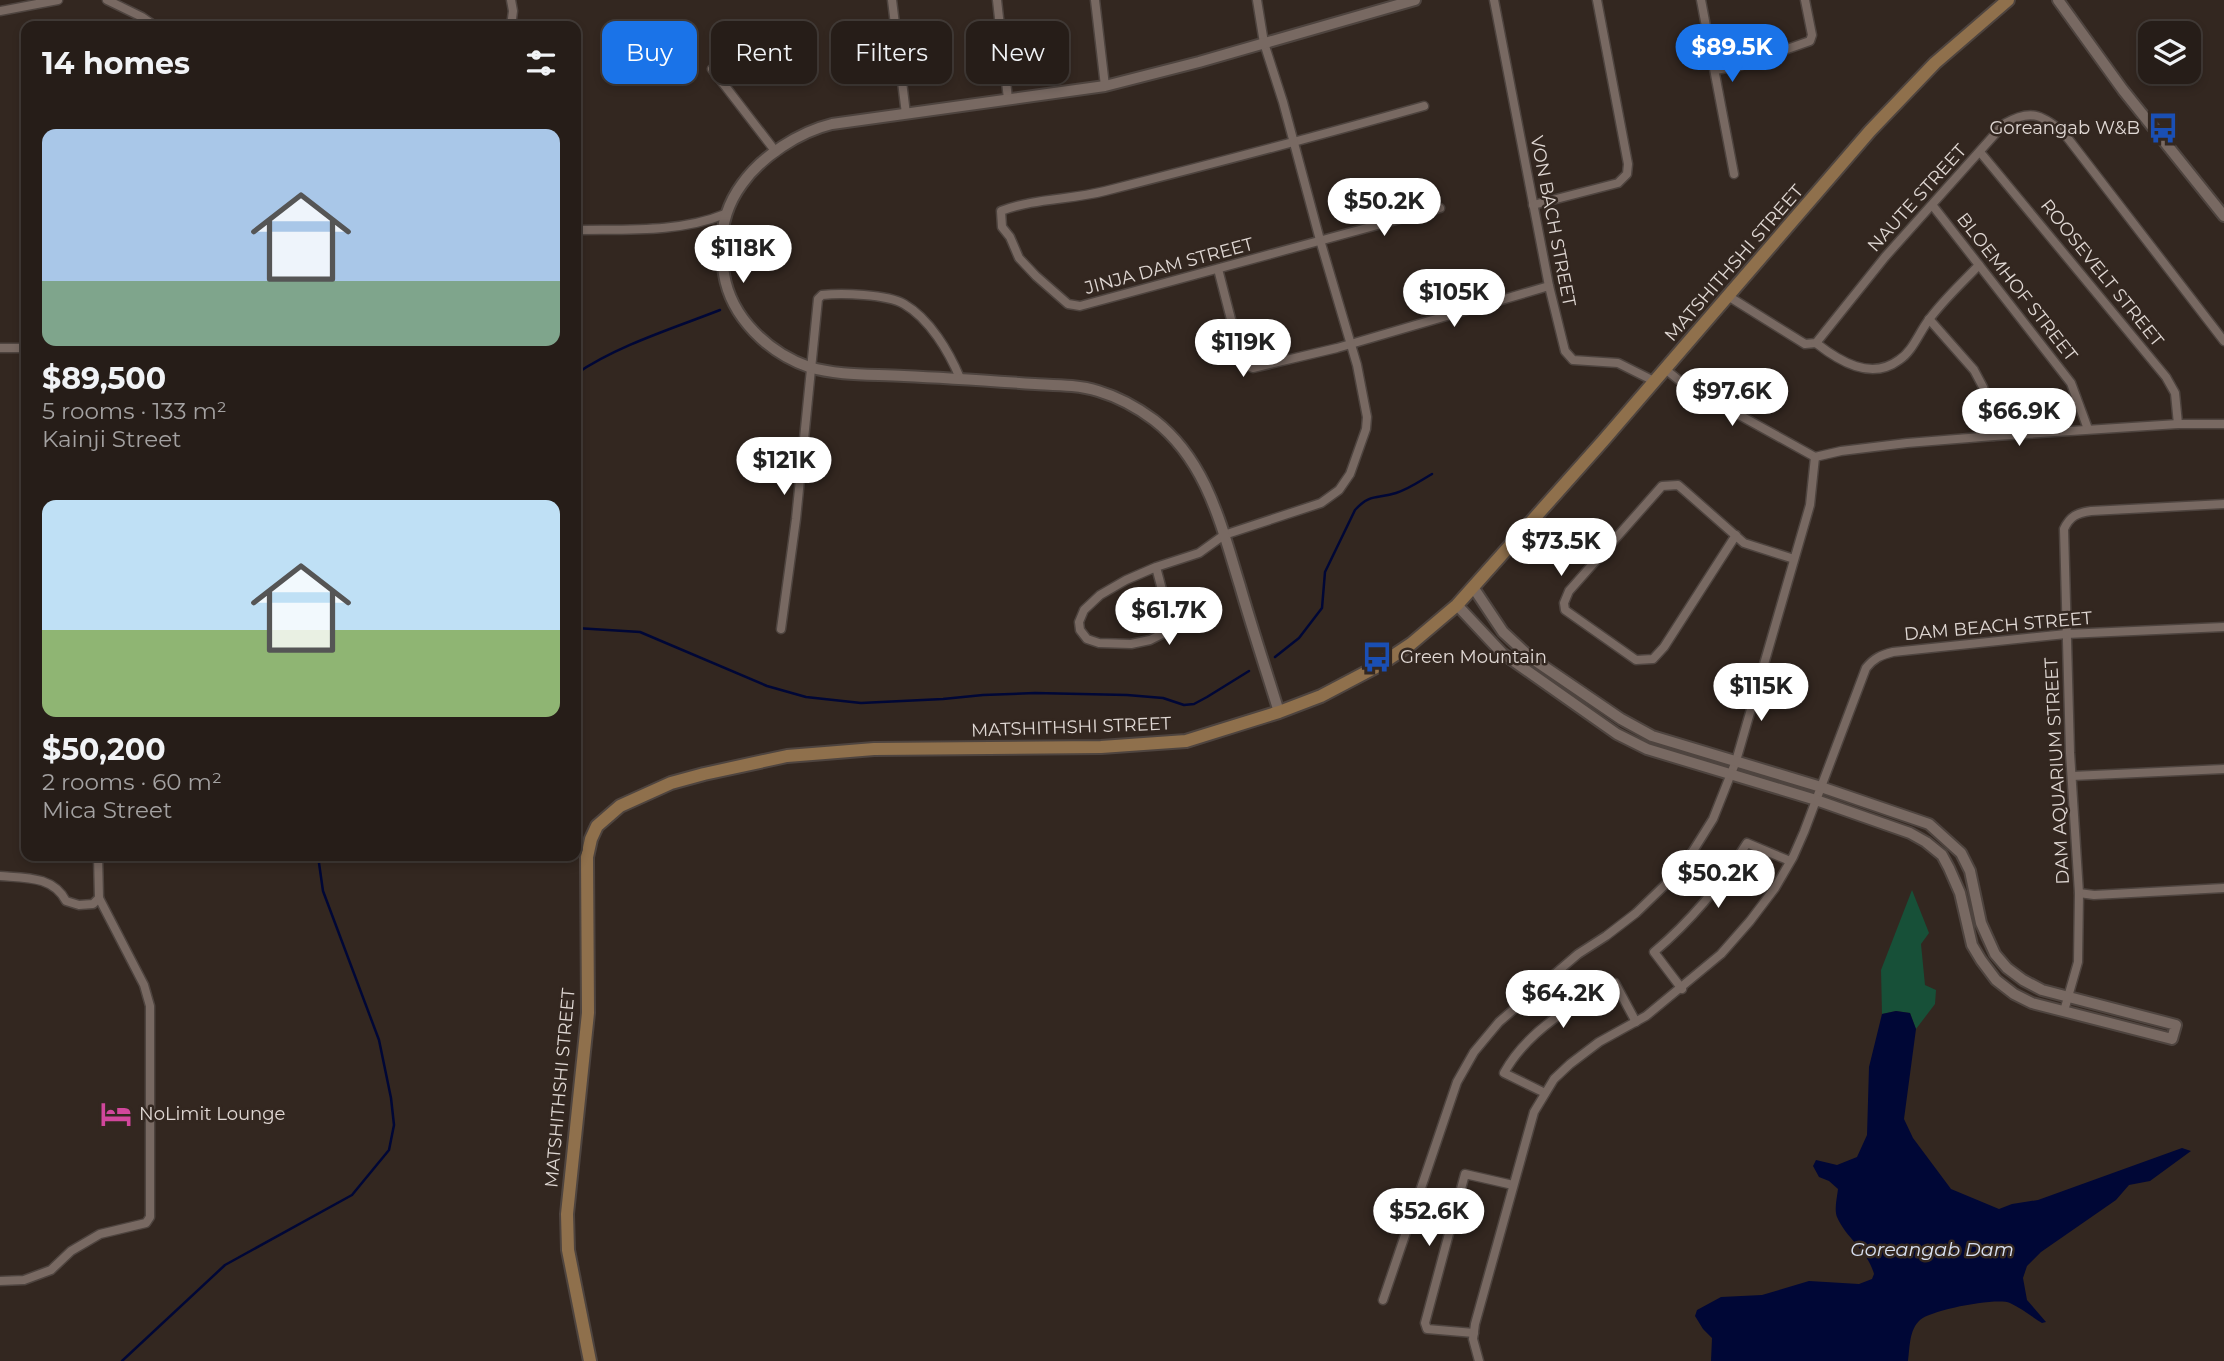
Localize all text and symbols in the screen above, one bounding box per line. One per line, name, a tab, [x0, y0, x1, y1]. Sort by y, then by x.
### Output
chip: Buy	[602, 21, 697, 84]
chip: Rent	[711, 21, 817, 84]
chip: Filters	[831, 21, 952, 84]
chip: New	[966, 21, 1069, 84]
map controls	[2138, 21, 2201, 84]
button: layers	[2138, 21, 2201, 84]
pin: $89.5K	[1675, 24, 1789, 84]
text: $89.5K	[1692, 33, 1772, 61]
icon: filters	[522, 44, 560, 82]
text: 14 homes	[42, 45, 190, 82]
bus stop icon: Goreangab W&B	[2146, 111, 2180, 145]
place label: Goreangab W&B	[1989, 117, 2140, 139]
street label: VON BACH STREET	[1526, 134, 1580, 309]
street label: NAUTE STREET	[1863, 139, 1971, 256]
icon: home	[238, 174, 364, 300]
pin: $50.2K	[1327, 178, 1441, 238]
street label: MATSHITHSHI STREET	[1660, 180, 1808, 346]
text: $50.2K	[1344, 187, 1424, 215]
street label: ROOSEVELT STREET	[2036, 195, 2169, 352]
street label: BLOEMHOF STREET	[1952, 208, 2082, 366]
pin: $118K	[694, 226, 792, 285]
street label: JINJA DAM STREET	[1081, 233, 1256, 299]
text: $118K	[711, 234, 775, 262]
pin: $105K	[1405, 270, 1503, 329]
text: $105K	[1419, 278, 1489, 306]
pin: $119K	[1194, 320, 1292, 379]
text: $119K	[1211, 328, 1275, 356]
text: $89,500	[42, 360, 166, 397]
pin: $97.6K	[1675, 368, 1789, 428]
text: $97.6K	[1692, 377, 1772, 405]
pin: $66.9K	[1962, 388, 2076, 448]
text: 5 rooms · 133 m²	[42, 397, 227, 425]
text: $66.9K	[1978, 397, 2060, 425]
text: Kainji Street	[42, 425, 181, 453]
pin: $121K	[735, 438, 833, 497]
text: $121K	[752, 446, 816, 474]
pin: $73.5K	[1504, 518, 1618, 578]
text: $73.5K	[1522, 527, 1600, 555]
icon: home	[238, 545, 364, 671]
pin: $61.7K	[1112, 588, 1226, 647]
text: $61.7K	[1131, 596, 1207, 624]
street label: DAM BEACH STREET	[1903, 607, 2094, 645]
bus stop icon: Green Mountain	[1360, 640, 1394, 674]
place label: Green Mountain	[1400, 646, 1547, 668]
street label: DAM AQUARIUM STREET	[2040, 656, 2074, 885]
pin: $115K	[1712, 664, 1810, 723]
text: $115K	[1729, 672, 1793, 700]
street label: MATSHITHSHI STREET	[971, 712, 1172, 741]
text: $50,200	[42, 731, 166, 768]
text: 2 rooms · 60 m²	[42, 768, 222, 796]
text: Mica Street	[42, 796, 172, 824]
pin: $50.2K	[1661, 850, 1775, 910]
text: $50.2K	[1678, 859, 1758, 887]
pin: $64.2K	[1506, 970, 1620, 1030]
text: $64.2K	[1522, 979, 1604, 1007]
street label: MATSHITHSHI STREET	[540, 987, 580, 1189]
hotel icon: NoLimit Lounge	[99, 1097, 133, 1131]
place label: NoLimit Lounge	[139, 1103, 286, 1125]
pin: $52.6K	[1372, 1188, 1486, 1248]
text: $52.6K	[1389, 1197, 1469, 1225]
water label: Goreangab Dam	[1850, 1238, 2014, 1261]

